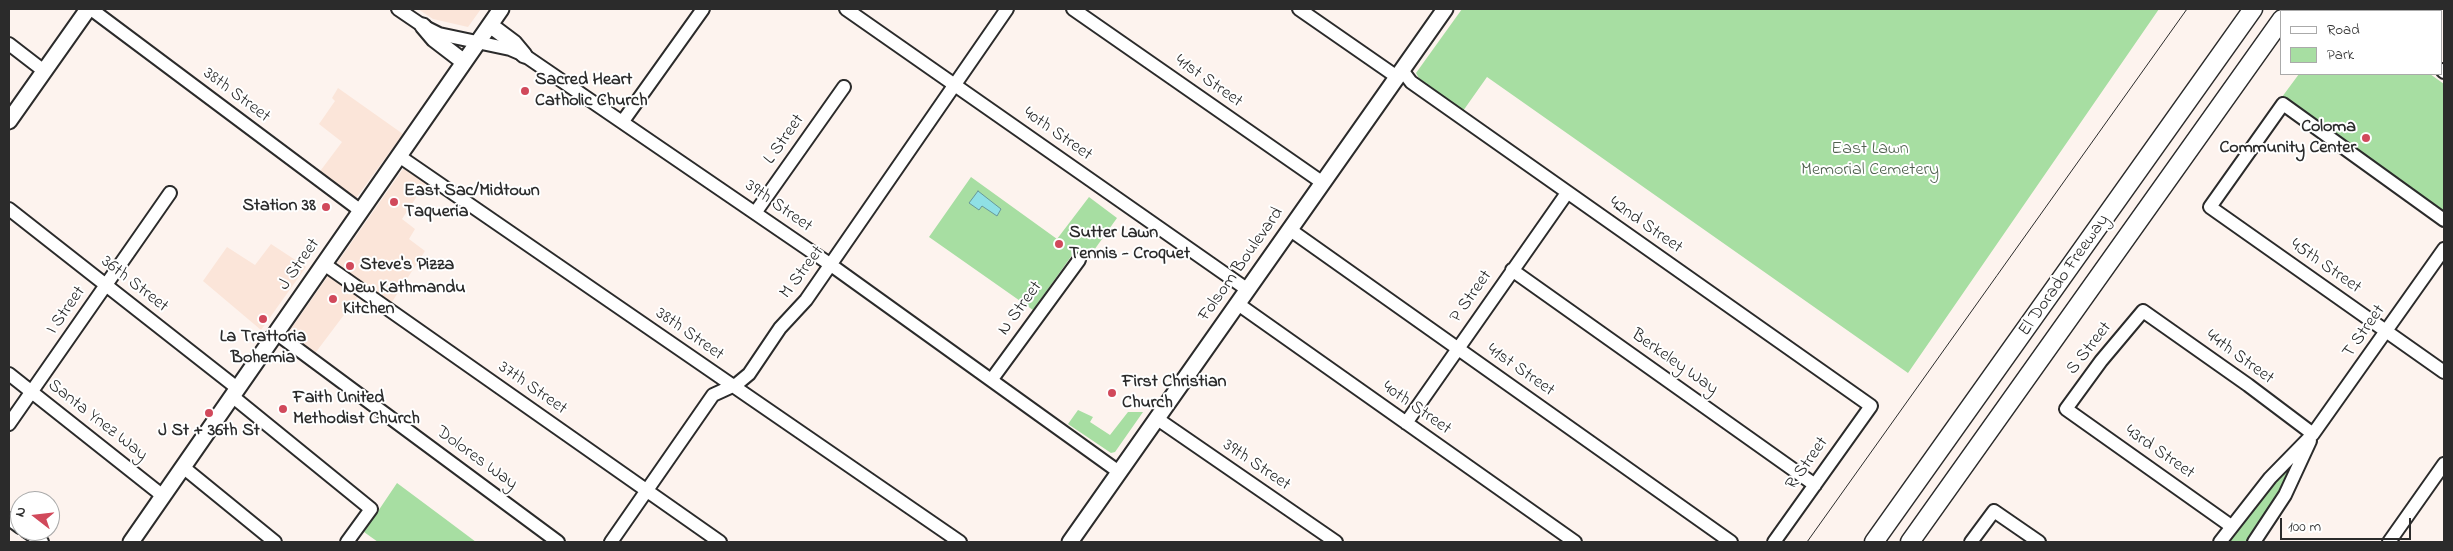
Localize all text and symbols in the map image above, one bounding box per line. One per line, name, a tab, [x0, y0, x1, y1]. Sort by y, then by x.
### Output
legend	[2280, 10, 2443, 75]
text: Road	[2327, 19, 2360, 41]
text: Park	[2327, 44, 2354, 66]
street label: 41st Street	[1170, 51, 1246, 113]
street label: 38th Street	[198, 64, 274, 128]
place label: Sacred Heart Catholic Church	[535, 70, 648, 112]
marker: Sacred Heart Catholic Church	[519, 85, 531, 97]
street label: 40th Street	[1018, 103, 1096, 167]
street label: L Street	[760, 111, 810, 169]
place label: Coloma Community Center	[2219, 117, 2356, 160]
marker: Coloma Community Center	[2360, 132, 2372, 144]
park label: East Lawn Memorial Cemetery	[1801, 139, 1939, 182]
street label: 39th Street	[740, 176, 816, 238]
place label: East Sac/Midtown Taqueria	[404, 181, 540, 223]
street label: 42nd Street	[1604, 193, 1686, 259]
place label: Station 38	[242, 196, 316, 218]
marker: East Sac/Midtown Taqueria	[388, 196, 400, 208]
marker: Station 38	[320, 201, 332, 213]
street label: Folsom Boulevard	[1195, 204, 1289, 326]
street label: El Dorado Freeway	[2015, 211, 2115, 341]
place label: Sutter Lawn Tennis - Croquet	[1069, 223, 1190, 266]
street label: J Street	[274, 235, 326, 295]
street label: 45th Street	[2285, 235, 2365, 299]
marker: Sutter Lawn Tennis - Croquet	[1053, 238, 1065, 250]
street label: M Street	[776, 242, 830, 304]
street label: 36th Street	[96, 252, 172, 318]
place label: Steve's Pizza	[360, 255, 454, 277]
marker: Steve's Pizza	[344, 260, 356, 272]
street label: P Street	[1446, 267, 1498, 327]
place label: New Kathmandu Kitchen	[343, 278, 465, 320]
street label: N Street	[994, 278, 1048, 340]
street label: I Street	[43, 283, 91, 339]
marker: New Kathmandu Kitchen	[327, 293, 339, 305]
street label: T Street	[2339, 301, 2391, 363]
street label: 38th Street	[651, 304, 727, 366]
marker: La Trattoria Bohemia	[257, 313, 269, 325]
street label: S Street	[2063, 318, 2117, 380]
street label: Berkeley Way	[1626, 325, 1722, 401]
street label: 44th Street	[2201, 326, 2277, 390]
place label: La Trattoria Bohemia	[220, 327, 306, 369]
street label: 41st Street	[1482, 340, 1558, 402]
street label: 37th Street	[493, 357, 571, 421]
place label: First Christian Church	[1122, 372, 1226, 414]
street label: Santa Ynez Way	[43, 375, 151, 467]
street label: 40th Street	[1377, 377, 1455, 441]
marker: First Christian Church	[1106, 387, 1118, 399]
place label: Faith United Methodist Church	[293, 388, 420, 430]
marker: Faith United Methodist Church	[277, 403, 289, 415]
marker: J St + 36th St	[203, 407, 215, 419]
place label: J St + 36th St	[158, 421, 260, 443]
street label: 43rd Street	[2120, 421, 2198, 485]
street label: Dolores Way	[431, 422, 521, 496]
street label: R Street	[1782, 433, 1834, 495]
street label: 39th Street	[1218, 435, 1294, 497]
north arrow	[10, 491, 60, 541]
text: N	[10, 505, 32, 519]
scale bar	[2283, 508, 2414, 540]
text: 100 m	[2288, 516, 2321, 538]

